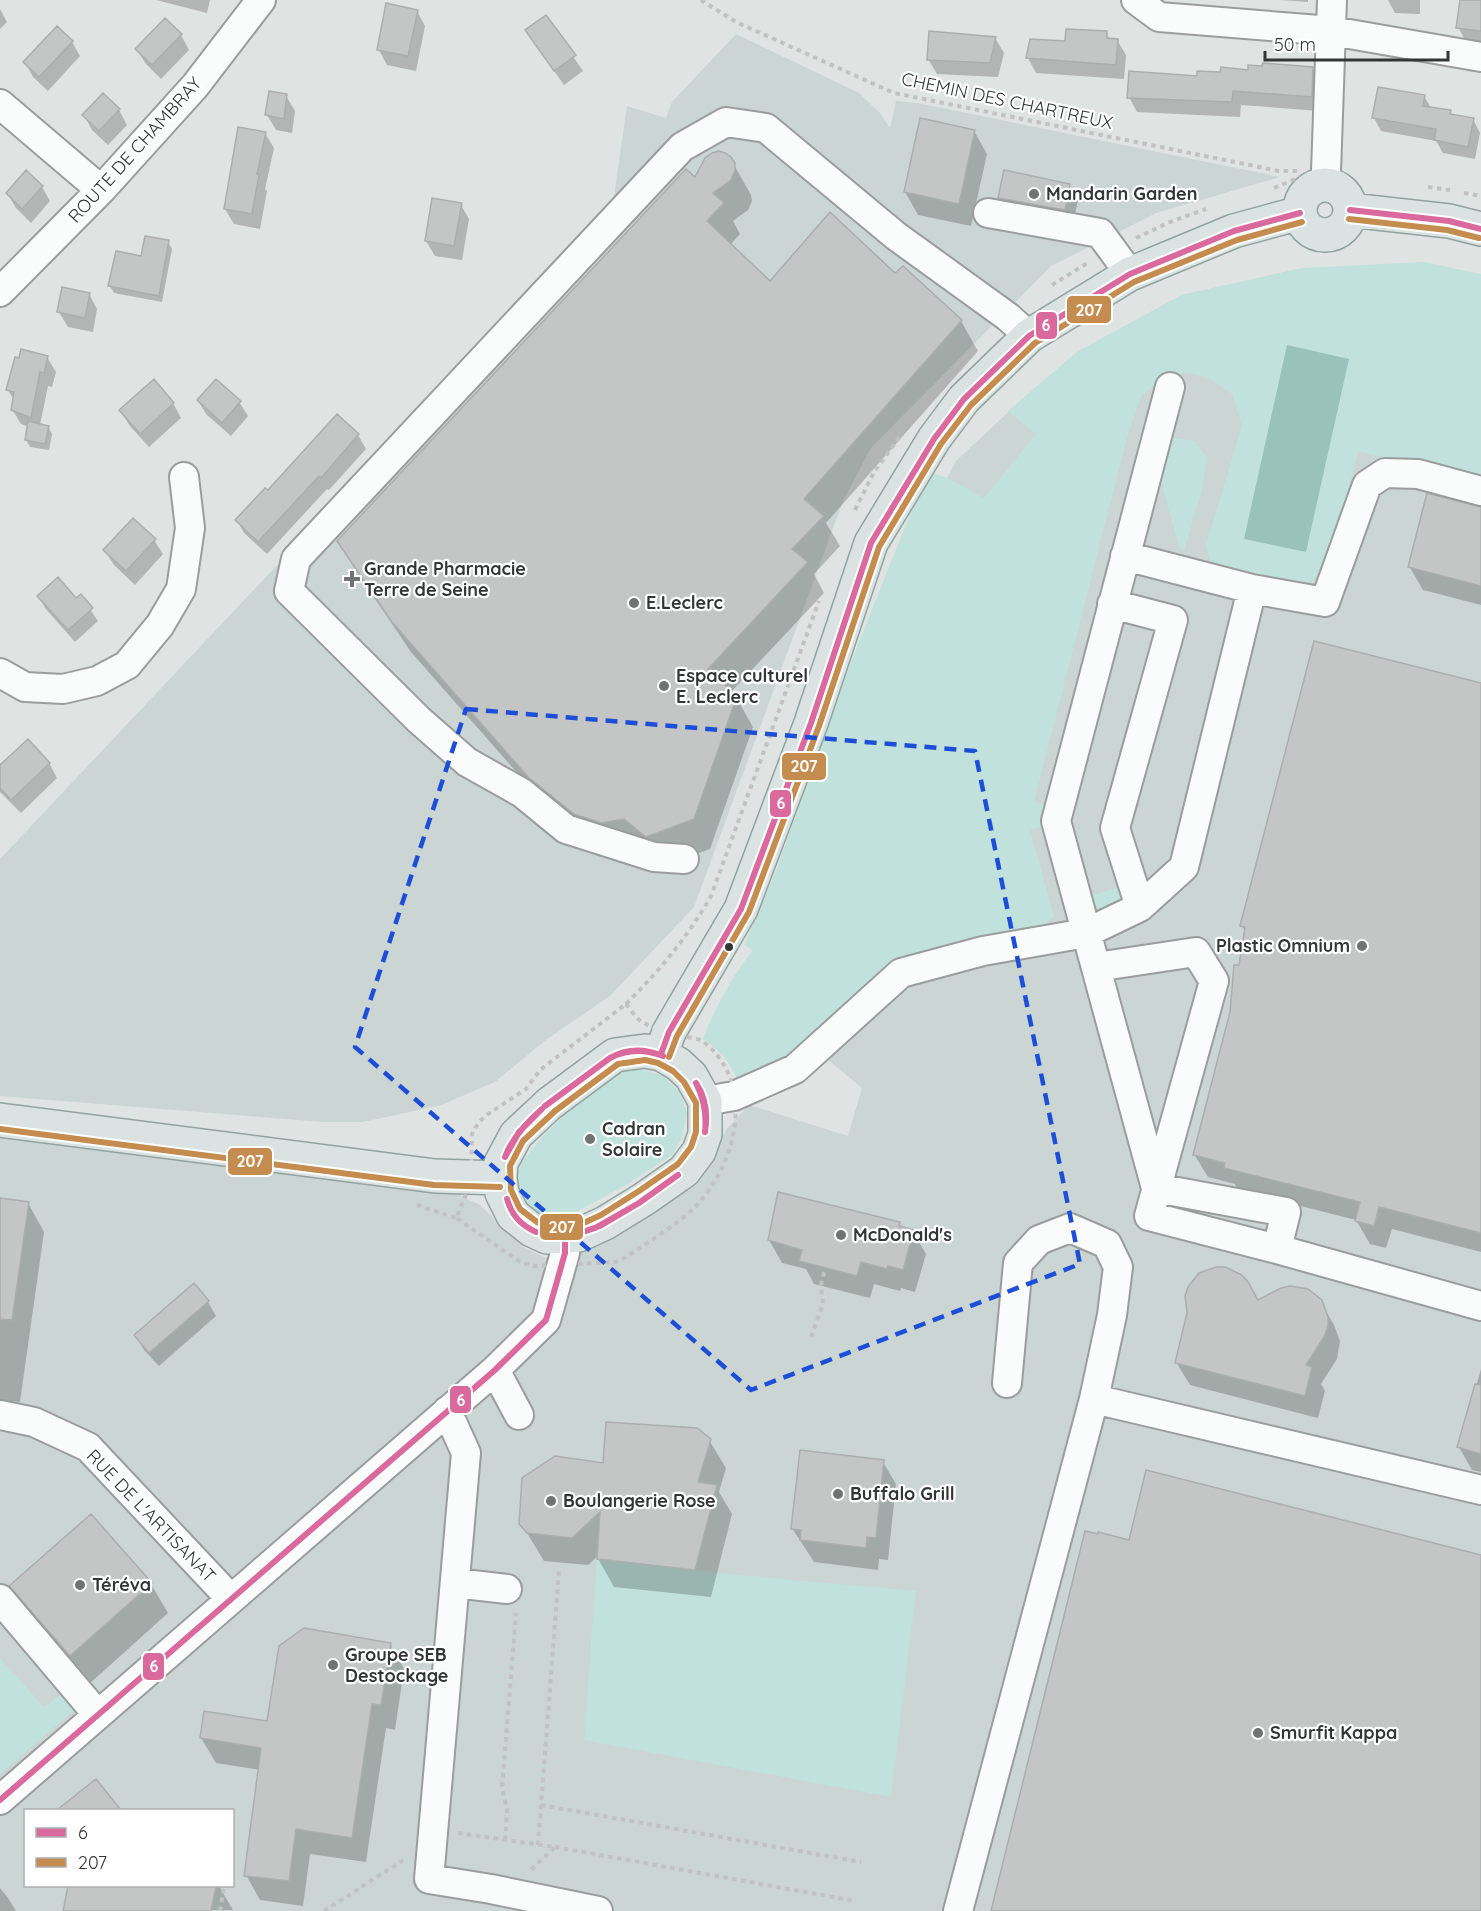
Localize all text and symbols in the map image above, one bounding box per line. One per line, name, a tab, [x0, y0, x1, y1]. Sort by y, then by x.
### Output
scale bar	[1265, 24, 1448, 62]
text: 50 m	[1274, 33, 1316, 56]
street label: CHEMIN DES CHARTREUX	[899, 67, 1115, 134]
street label: ROUTE DE CHAMBRAY	[63, 72, 206, 227]
place label: Mandarin Garden	[1046, 182, 1197, 205]
marker: Mandarin Garden	[1027, 187, 1041, 201]
line badge: 207	[1066, 295, 1112, 324]
text: 207	[1075, 300, 1103, 320]
line badge: 6	[1035, 311, 1058, 340]
text: 6	[1042, 315, 1051, 335]
place label: Grande Pharmacie Terre de Seine	[364, 557, 526, 601]
marker: Grande Pharmacie Terre de Seine	[345, 572, 359, 586]
place label: E.Leclerc	[646, 591, 723, 614]
marker: E.Leclerc	[627, 596, 641, 610]
place label: Espace culturel E. Leclerc	[676, 664, 808, 708]
marker: Espace culturel E. Leclerc	[657, 679, 671, 693]
line badge: 207	[781, 752, 827, 781]
text: 207	[790, 756, 818, 776]
line badge: 6	[769, 789, 792, 818]
text: 6	[777, 793, 786, 813]
place label: Plastic Omnium	[1216, 934, 1350, 957]
marker: Plastic Omnium	[1355, 939, 1369, 953]
unlabelled marker	[723, 941, 735, 953]
place label: Cadran Solaire	[602, 1117, 666, 1161]
marker: Cadran Solaire	[583, 1132, 597, 1146]
line badge: 207	[227, 1147, 273, 1176]
text: 207	[236, 1151, 264, 1171]
line badge: 207	[539, 1213, 584, 1241]
text: 207	[548, 1217, 576, 1237]
place label: McDonald's	[853, 1223, 952, 1246]
marker: McDonald's	[834, 1228, 848, 1242]
line badge: 6	[449, 1385, 472, 1414]
text: 6	[457, 1390, 466, 1410]
street label: RUE DE L'ARTISANAT	[82, 1444, 221, 1587]
place label: Buffalo Grill	[850, 1482, 955, 1505]
marker: Buffalo Grill	[831, 1487, 845, 1501]
place label: Boulangerie Rose	[563, 1489, 716, 1512]
marker: Boulangerie Rose	[544, 1494, 558, 1508]
place label: Téréva	[92, 1573, 151, 1596]
marker: Téréva	[73, 1578, 87, 1592]
place label: Groupe SEB Destockage	[345, 1643, 448, 1687]
line badge: 6	[142, 1652, 165, 1681]
text: 6	[150, 1656, 159, 1676]
marker: Groupe SEB Destockage	[326, 1658, 340, 1672]
place label: Smurfit Kappa	[1270, 1721, 1397, 1744]
marker: Smurfit Kappa	[1251, 1726, 1265, 1740]
legend	[24, 1809, 234, 1887]
text: 6	[78, 1821, 88, 1844]
text: 207	[78, 1851, 107, 1874]

